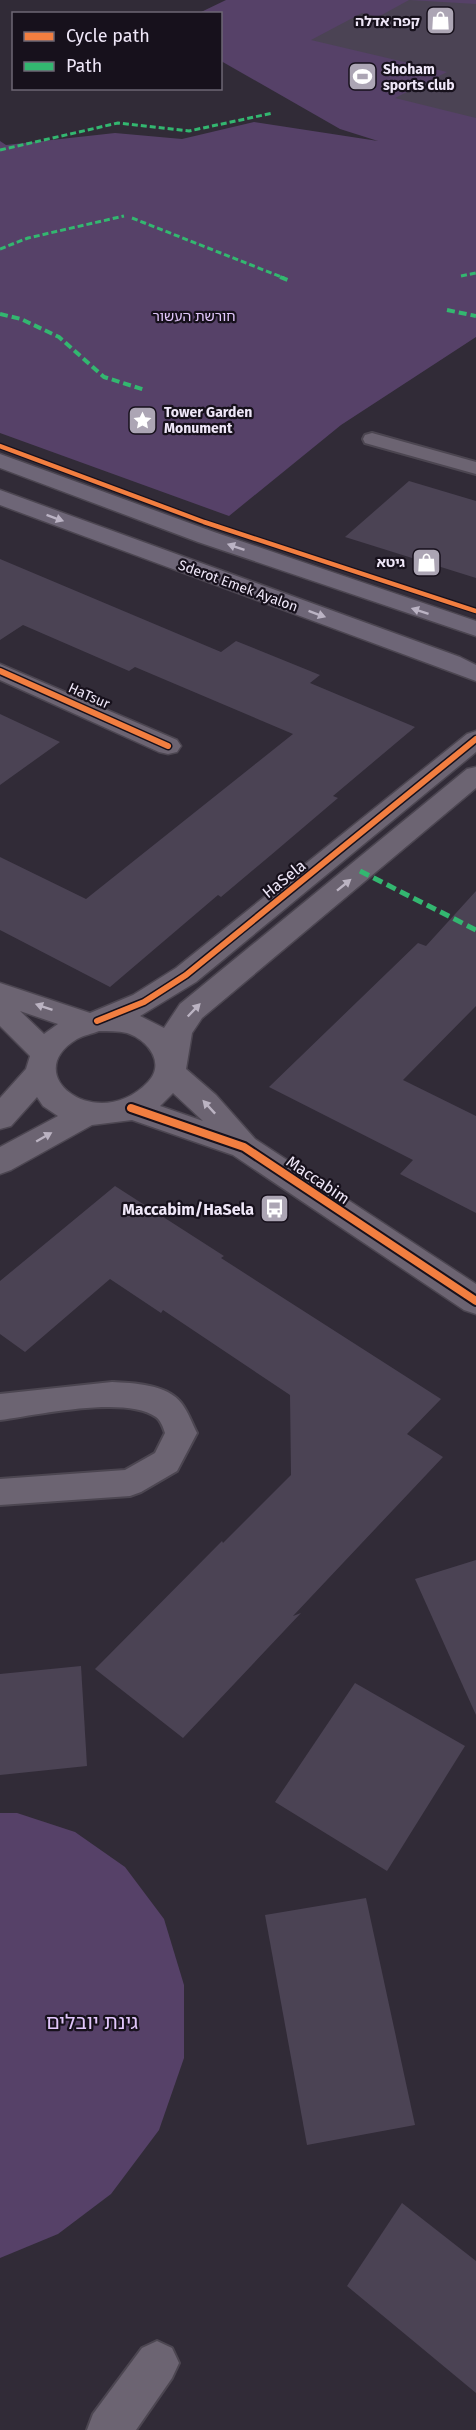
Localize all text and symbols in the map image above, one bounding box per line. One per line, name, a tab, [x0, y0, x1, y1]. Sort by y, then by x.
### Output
shop icon: קפה אדלה	[425, 5, 457, 37]
legend	[12, 12, 222, 90]
place label: קפה אדלה	[355, 13, 420, 30]
text: Cycle path	[66, 25, 150, 47]
text: Path	[66, 55, 102, 77]
sports icon: Shoham sports club	[346, 61, 378, 93]
place label: Shoham sports club	[383, 61, 455, 94]
park label: חורשת העשור	[153, 308, 235, 325]
place icon: Tower Garden Monument	[127, 404, 159, 436]
place label: Tower Garden Monument	[164, 404, 252, 437]
one-way arrow	[46, 514, 64, 524]
one-way arrow	[227, 542, 245, 552]
shop icon: גיטא	[410, 546, 442, 578]
place label: גיטא	[376, 554, 405, 571]
street label: Sderot Emek Ayalon	[176, 556, 300, 616]
one-way arrow	[411, 606, 429, 615]
one-way arrow	[308, 609, 326, 619]
street label: HaTsur	[66, 679, 113, 713]
street label: HaSela	[258, 856, 310, 902]
one-way arrow	[336, 879, 351, 892]
one-way arrow	[35, 1002, 53, 1011]
one-way arrow	[187, 1003, 200, 1018]
one-way arrow	[202, 1100, 216, 1115]
one-way arrow	[35, 1132, 52, 1142]
street label: Maccabim	[283, 1152, 353, 1208]
bus stop icon: Maccabim/HaSela	[259, 1193, 291, 1225]
place label: Maccabim/HaSela	[122, 1200, 254, 1219]
park label: גינת יובלים	[46, 2010, 139, 2034]

